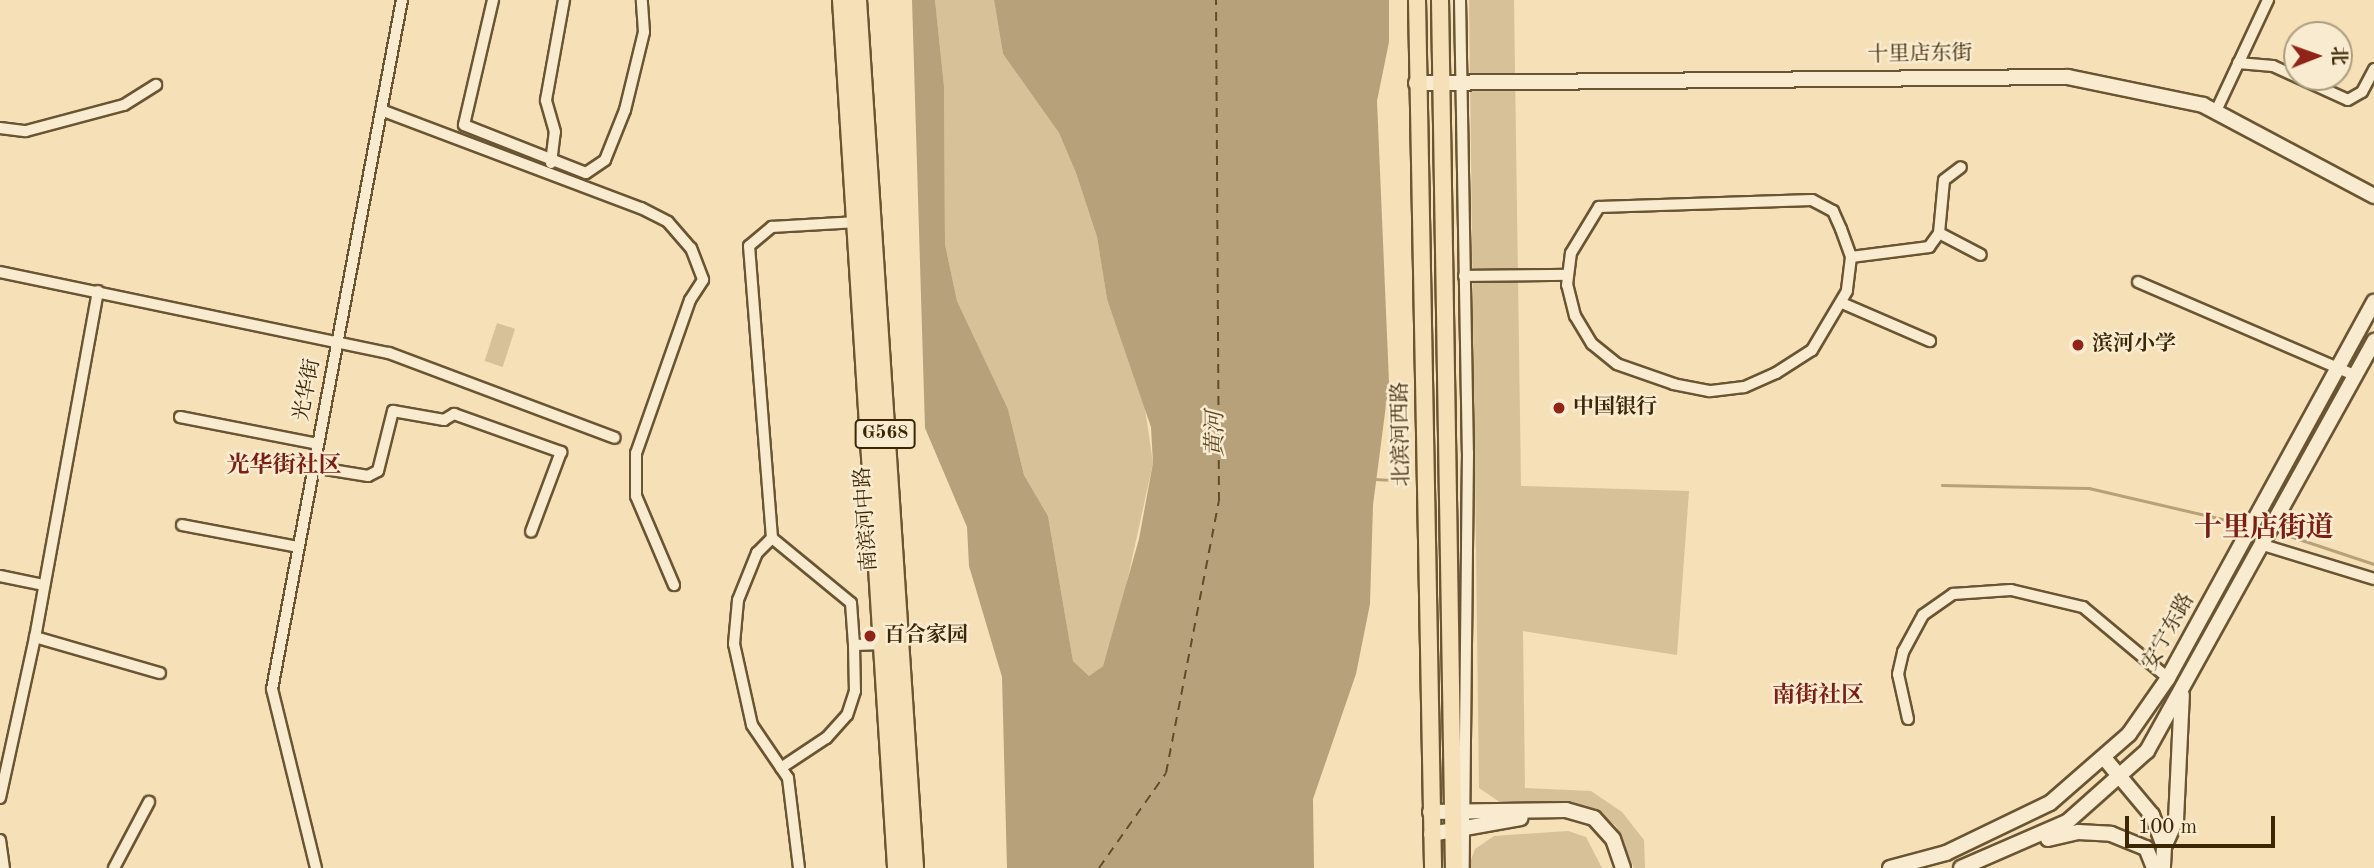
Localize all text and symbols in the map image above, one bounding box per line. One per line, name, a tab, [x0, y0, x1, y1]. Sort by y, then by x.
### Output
north arrow	[2283, 21, 2353, 91]
street label: 十里店东街	[1867, 41, 1973, 69]
text: 北	[2328, 46, 2347, 65]
place label: 滨河小学	[2092, 332, 2176, 358]
marker: 滨河小学	[2070, 337, 2086, 353]
street label: 光华街	[290, 357, 326, 423]
street label: 北滨河西路	[1388, 381, 1416, 487]
place label: 中国银行	[1573, 395, 1657, 421]
marker: 中国银行	[1551, 400, 1567, 416]
water label: 黄河	[1202, 411, 1230, 457]
road number: G568	[854, 418, 917, 449]
district label: 光华街社区	[227, 452, 341, 480]
street label: 南滨河中路	[851, 466, 883, 572]
district label: 十里店街道	[2194, 512, 2334, 546]
street label: 安宁东路	[2138, 589, 2200, 675]
place label: 百合家园	[884, 623, 968, 649]
marker: 百合家园	[862, 628, 878, 644]
district label: 南街社区	[1772, 682, 1864, 710]
scale bar	[2129, 802, 2280, 846]
text: 100 m	[2138, 817, 2197, 838]

